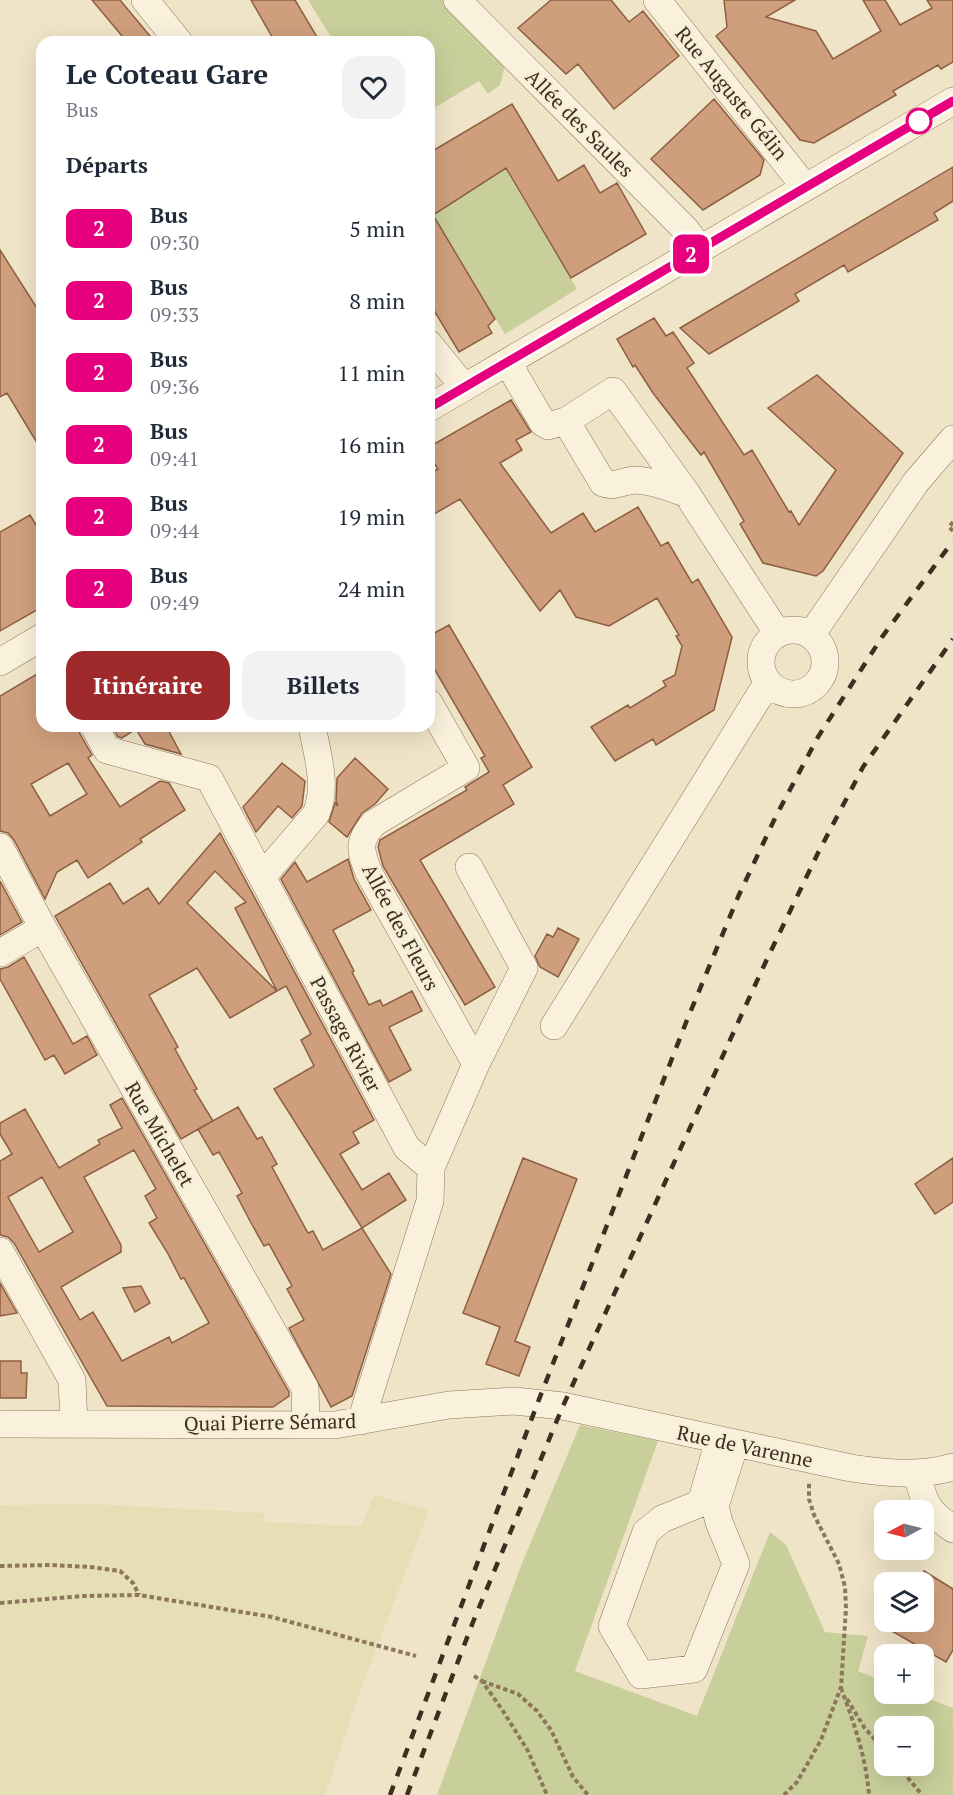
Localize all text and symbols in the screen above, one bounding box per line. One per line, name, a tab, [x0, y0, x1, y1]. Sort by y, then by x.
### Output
street label: Rue Auguste Gélin	[670, 21, 794, 166]
text: Le Coteau Gare	[66, 55, 268, 92]
button: heart	[342, 56, 405, 119]
street label: Allée des Saules	[520, 63, 640, 183]
text: Bus	[66, 96, 98, 123]
unlabelled marker	[906, 108, 932, 134]
text: Départs	[66, 150, 148, 179]
text: Bus	[150, 200, 188, 229]
text: 2	[93, 214, 105, 242]
text: 5 min	[349, 214, 405, 243]
text: 09:30	[150, 229, 199, 256]
line badge: 2	[672, 234, 710, 274]
text: 2	[685, 240, 697, 268]
text: Bus	[150, 272, 188, 301]
text: 2	[93, 286, 105, 314]
text: 8 min	[349, 286, 405, 315]
text: 09:33	[150, 301, 199, 328]
text: Bus	[150, 344, 188, 373]
text: 2	[93, 358, 105, 386]
text: 11 min	[338, 358, 405, 387]
text: 09:36	[150, 373, 199, 400]
text: Bus	[150, 416, 188, 445]
text: 2	[93, 430, 105, 458]
text: 16 min	[338, 430, 405, 459]
text: 09:41	[150, 445, 199, 472]
text: Bus	[150, 488, 188, 517]
text: 2	[93, 502, 105, 530]
text: 19 min	[338, 502, 405, 531]
text: 09:44	[150, 517, 199, 544]
text: Bus	[150, 560, 188, 589]
text: 2	[93, 574, 105, 602]
text: 24 min	[338, 574, 405, 603]
text: 09:49	[150, 589, 199, 616]
button: Itinéraire	[66, 651, 230, 720]
button: Billets	[242, 651, 405, 720]
street label: Allée des Fleurs	[356, 859, 446, 995]
street label: Passage Rivier	[304, 971, 388, 1097]
street label: Rue Michelet	[119, 1077, 201, 1192]
street label: Quai Pierre Sémard	[184, 1407, 356, 1437]
street label: Rue de Varenne	[675, 1418, 815, 1474]
north arrow	[874, 1500, 934, 1560]
map controls	[874, 1500, 934, 1776]
button: layers	[874, 1572, 934, 1632]
button: +	[874, 1644, 934, 1704]
button: −	[874, 1716, 934, 1776]

